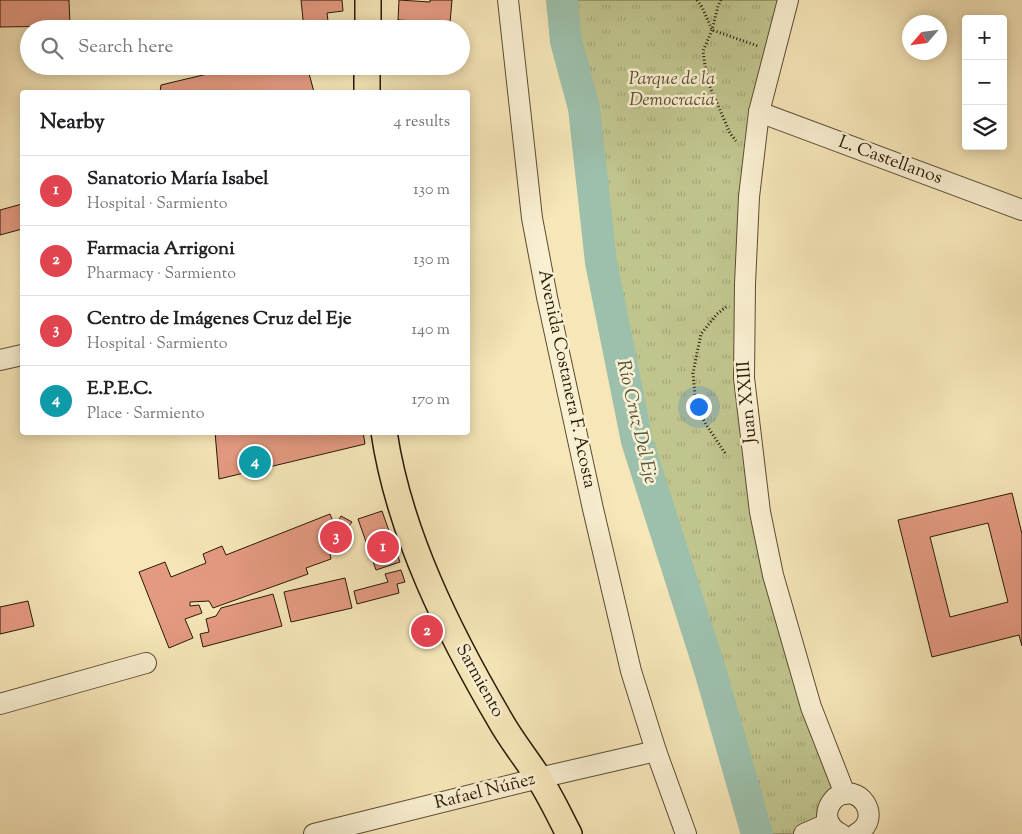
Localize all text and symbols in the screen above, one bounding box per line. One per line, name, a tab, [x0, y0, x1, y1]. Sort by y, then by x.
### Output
north arrow	[902, 15, 947, 60]
map controls	[962, 15, 1007, 150]
button: +	[962, 15, 1007, 60]
search box	[20, 20, 470, 75]
icon: search	[38, 34, 66, 62]
text: Search here	[78, 34, 173, 61]
button: −	[962, 60, 1007, 105]
park label: Parque de la Democracia	[629, 67, 715, 114]
button: layers	[962, 105, 1007, 150]
text: Nearby	[40, 108, 105, 138]
text: 4 results	[394, 111, 450, 134]
street label: L. Castellanos	[834, 130, 946, 192]
text: Sanatorio María Isabel	[87, 166, 269, 193]
text: 1	[53, 179, 59, 202]
text: 130 m	[413, 179, 450, 202]
text: Hospital · Sarmiento	[87, 193, 228, 216]
text: Farmacia Arrigoni	[87, 236, 235, 263]
text: 2	[52, 249, 60, 272]
text: 130 m	[413, 249, 450, 272]
text: Pharmacy · Sarmiento	[87, 263, 236, 286]
street label: Avenida Costanera F. Acosta	[530, 267, 602, 491]
text: Centro de Imágenes Cruz del Eje	[87, 306, 352, 333]
text: 3	[53, 319, 59, 342]
text: 140 m	[412, 319, 450, 342]
text: Hospital · Sarmiento	[87, 333, 228, 356]
water label: Río Cruz Del Eje	[609, 357, 663, 487]
street label: Juan XXIII	[731, 359, 765, 446]
text: E.P.E.C.	[87, 376, 152, 403]
text: 4	[52, 389, 60, 412]
text: 170 m	[412, 389, 450, 412]
your location	[686, 394, 712, 420]
text: Place · Sarmiento	[87, 403, 205, 426]
pin: 4	[239, 443, 271, 481]
pin: 3	[320, 518, 352, 556]
pin: 1	[367, 528, 399, 566]
pin: 2	[411, 612, 443, 650]
street label: Sarmiento	[448, 640, 510, 723]
street label: Rafael Núñez	[432, 767, 538, 817]

